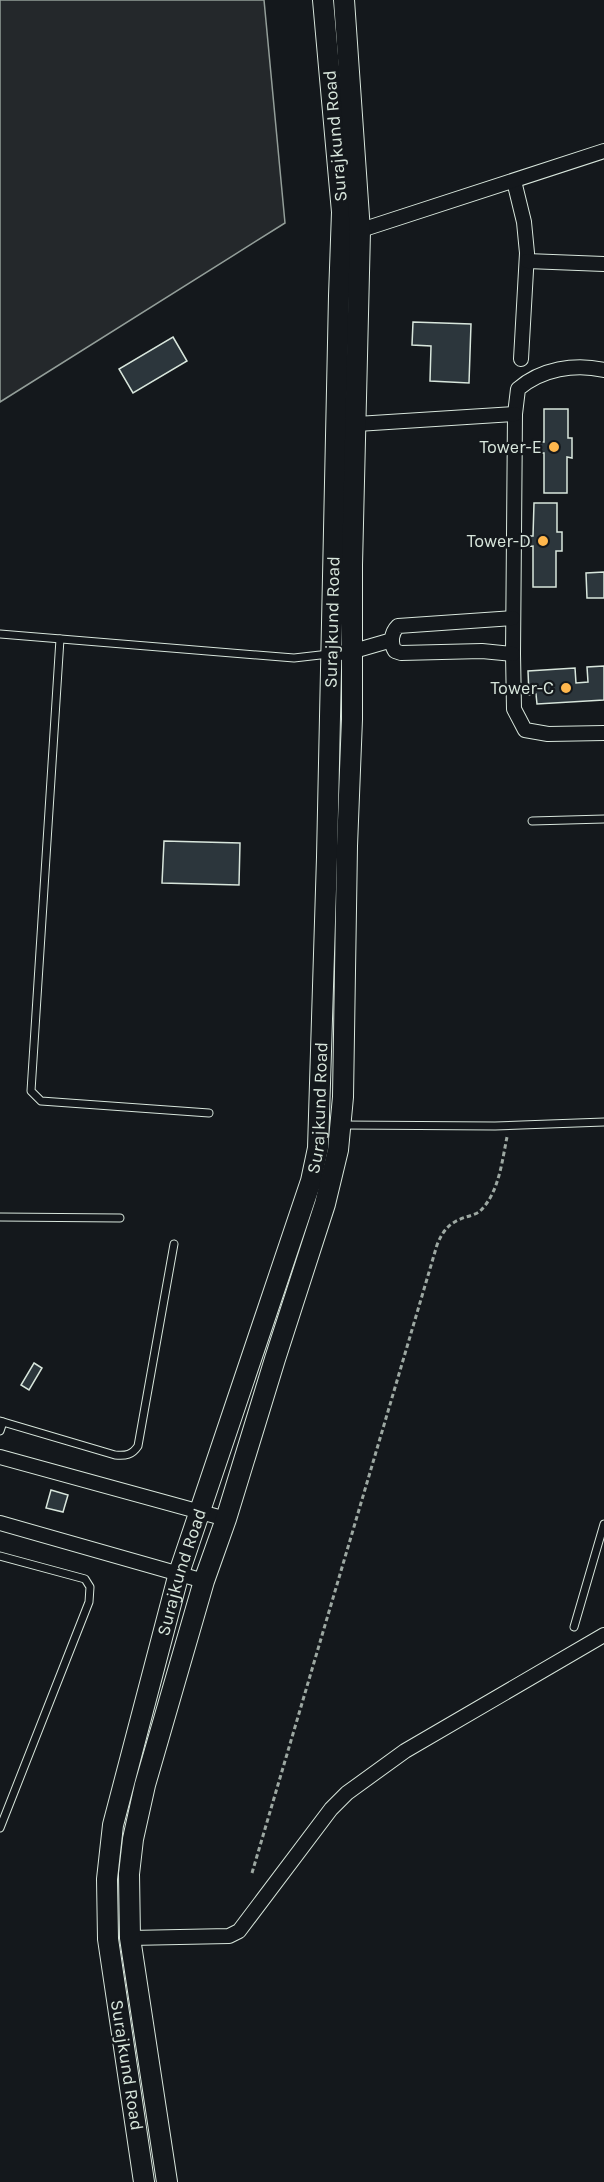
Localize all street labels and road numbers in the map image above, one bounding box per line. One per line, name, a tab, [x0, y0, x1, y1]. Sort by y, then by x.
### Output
street label: Surajkund Road	[318, 69, 352, 203]
street label: Surajkund Road	[320, 556, 344, 688]
street label: Surajkund Road	[302, 1041, 332, 1176]
street label: Surajkund Road	[152, 1505, 211, 1638]
street label: Surajkund Road	[106, 1998, 148, 2132]

